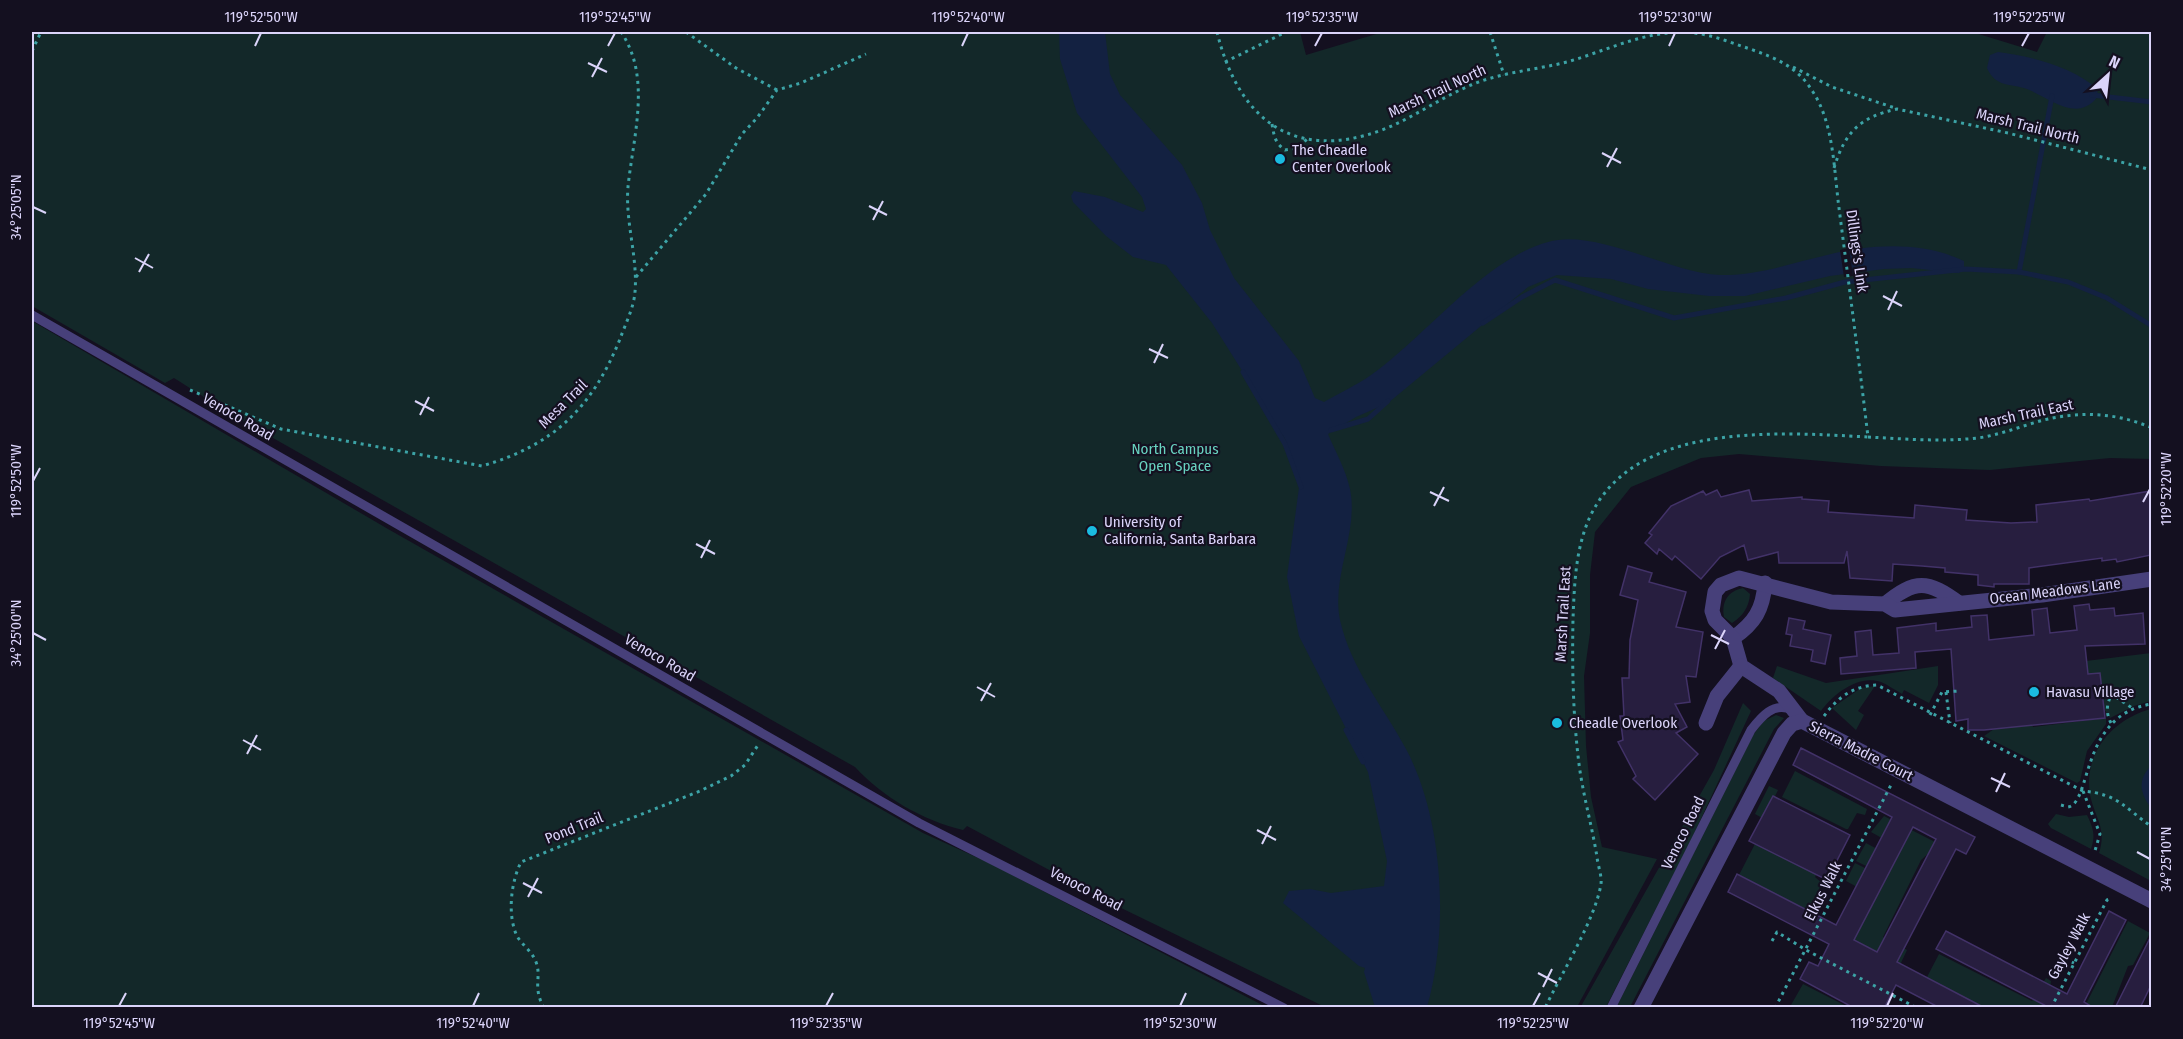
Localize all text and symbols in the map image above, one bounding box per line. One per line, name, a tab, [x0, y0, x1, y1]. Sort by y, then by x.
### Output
text: 119°52'50"W	[224, 8, 298, 26]
text: 119°52'45"W	[579, 8, 651, 26]
text: 119°52'40"W	[931, 8, 1005, 26]
text: 119°52'35"W	[1286, 8, 1358, 26]
text: 119°52'30"W	[1638, 8, 1712, 26]
text: 119°52'25"W	[1993, 8, 2065, 26]
north arrow	[2078, 45, 2138, 105]
text: N	[2106, 51, 2123, 73]
street label: Marsh Trail North	[1385, 60, 1489, 122]
street label: Marsh Trail North	[1974, 104, 2082, 148]
place label: The Cheadle Center Overlook	[1292, 141, 1391, 176]
marker: The Cheadle Center Overlook	[1273, 152, 1287, 166]
text: 34°25'05"N	[7, 174, 25, 240]
street label: Dillings's Link	[1842, 208, 1872, 294]
street label: Mesa Trail	[535, 376, 591, 432]
street label: Venoco Road	[199, 389, 277, 445]
street label: Marsh Trail East	[1977, 395, 2075, 433]
park label: North Campus Open Space	[1131, 440, 1219, 475]
text: 119°52'50"W	[7, 444, 25, 518]
text: 119°52'20"W	[2157, 452, 2175, 526]
place label: University of California, Santa Barbara	[1104, 513, 1256, 548]
marker: University of California, Santa Barbara	[1085, 524, 1099, 538]
street label: Marsh Trail East	[1551, 565, 1575, 662]
street label: Ocean Meadows Lane	[1988, 574, 2122, 608]
text: 34°25'00"N	[7, 599, 25, 667]
street label: Venoco Road	[621, 630, 699, 686]
place label: Havasu Village	[2046, 683, 2134, 701]
marker: Havasu Village	[2027, 685, 2041, 699]
place label: Cheadle Overlook	[1569, 714, 1677, 732]
marker: Cheadle Overlook	[1550, 716, 1564, 730]
street label: Sierra Madre Court	[1806, 717, 1916, 785]
street label: Venoco Road	[1658, 793, 1708, 873]
street label: Pond Trail	[542, 808, 606, 848]
text: 34°25'10"N	[2157, 826, 2175, 892]
street label: Elkus Walk	[1800, 858, 1846, 924]
street label: Venoco Road	[1047, 863, 1125, 915]
street label: Gayley Walk	[2044, 910, 2094, 982]
text: 119°52'45"W	[83, 1014, 155, 1032]
text: 119°52'40"W	[436, 1014, 510, 1032]
text: 119°52'35"W	[790, 1014, 862, 1032]
text: 119°52'30"W	[1143, 1014, 1217, 1032]
text: 119°52'25"W	[1497, 1014, 1569, 1032]
text: 119°52'20"W	[1850, 1014, 1924, 1032]

